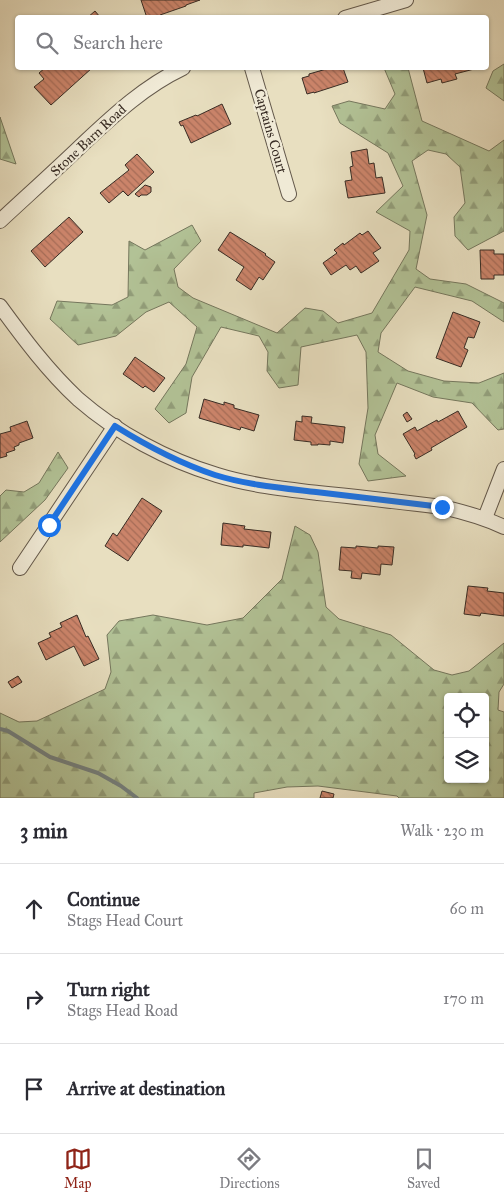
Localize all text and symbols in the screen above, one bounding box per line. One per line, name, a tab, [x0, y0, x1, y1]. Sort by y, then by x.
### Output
search box	[15, 15, 489, 70]
icon: search	[33, 29, 61, 57]
text: Search here	[73, 31, 163, 54]
street label: Captains Court	[250, 87, 291, 175]
street label: Stone Barn Road	[47, 101, 130, 180]
route end	[431, 496, 454, 519]
route start	[38, 514, 61, 537]
map controls	[444, 693, 489, 783]
button: locate	[444, 693, 489, 738]
button: layers	[444, 738, 489, 783]
text: 3 min	[20, 818, 68, 844]
text: Walk · 230 m	[400, 821, 484, 840]
text: Continue	[67, 888, 140, 911]
icon: ahead	[20, 895, 48, 923]
text: 60 m	[450, 899, 484, 918]
text: Stags Head Court	[67, 911, 183, 930]
text: Turn right	[67, 978, 150, 1001]
icon: right	[20, 985, 48, 1013]
text: 170 m	[443, 989, 484, 1008]
text: Stags Head Road	[67, 1001, 178, 1020]
icon: arrive	[20, 1075, 48, 1103]
text: Arrive at destination	[67, 1077, 225, 1100]
tab: Map	[64, 1145, 92, 1192]
tab: Directions	[219, 1145, 280, 1192]
tab: Saved	[407, 1145, 440, 1192]

